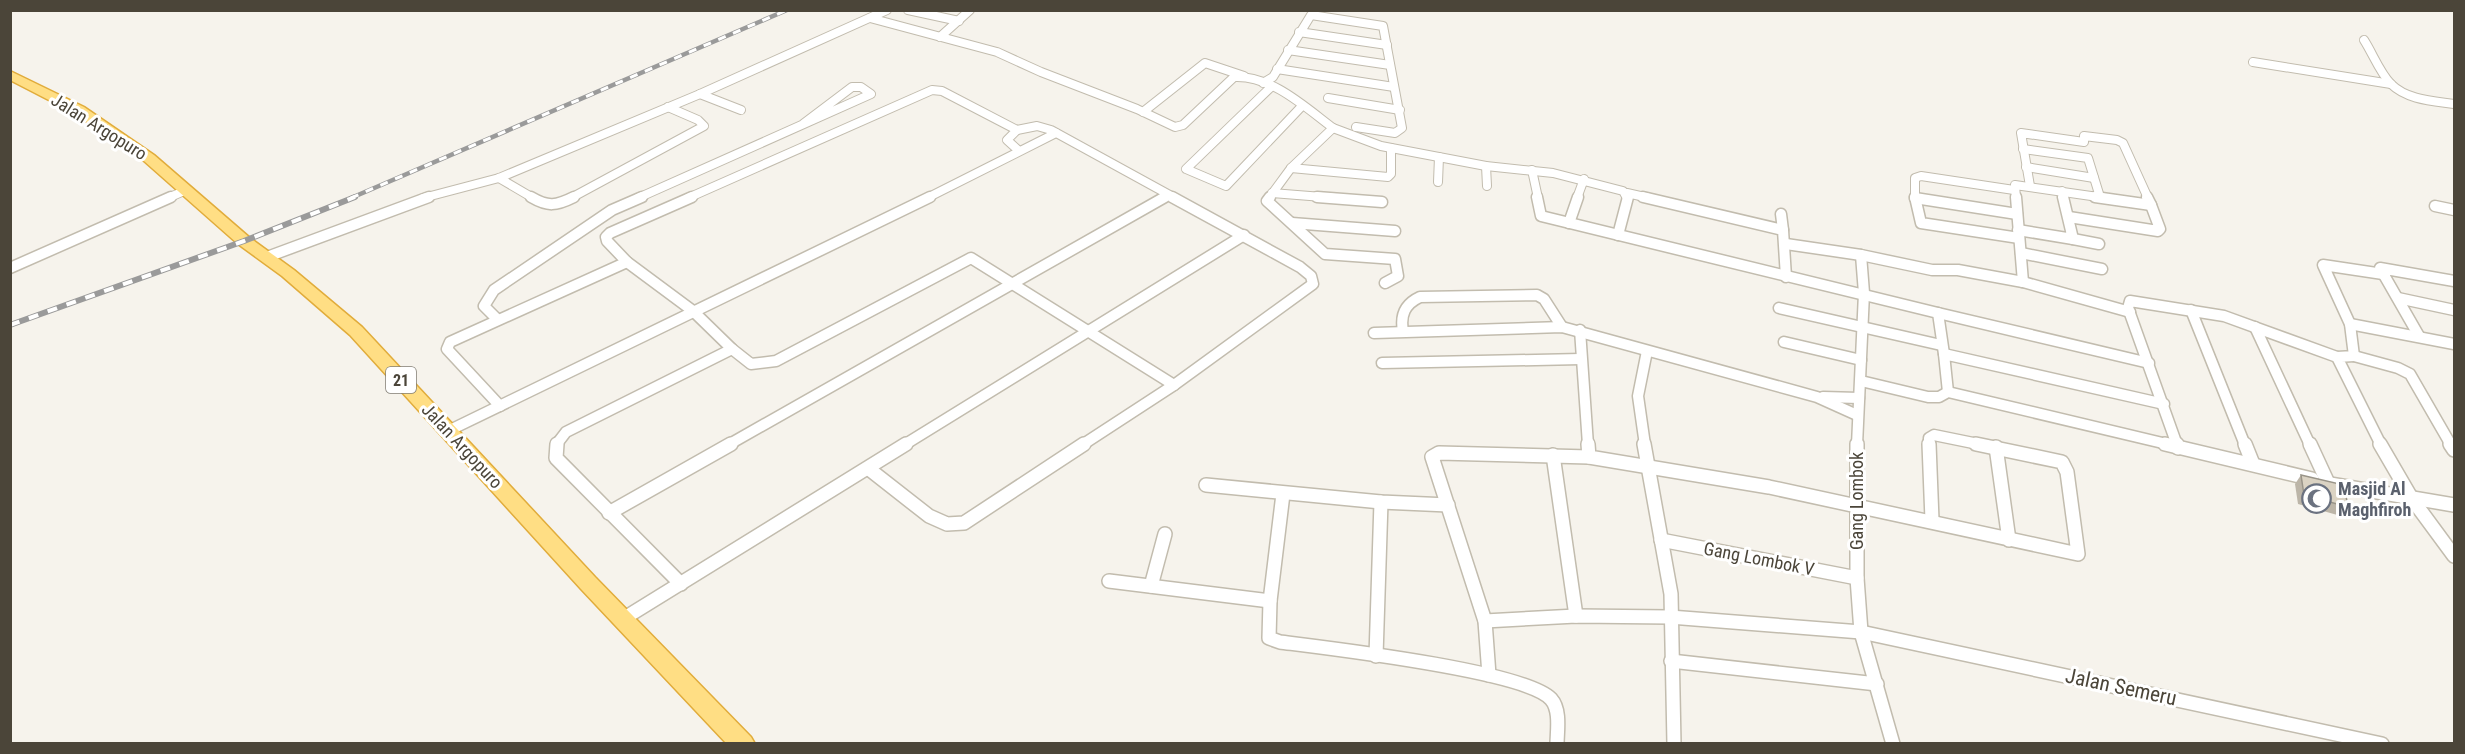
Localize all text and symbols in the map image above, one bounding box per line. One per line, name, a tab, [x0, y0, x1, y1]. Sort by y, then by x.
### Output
street label: Jalan Argopuro	[48, 89, 151, 164]
road number: 21	[386, 367, 416, 393]
street label: Jalan Argopuro	[418, 399, 507, 492]
street label: Gang Lombok	[1846, 452, 1867, 550]
place label: Masjid Al Maghfiroh	[2338, 478, 2411, 520]
mosque icon: Masjid Al Maghfiroh	[2301, 483, 2333, 515]
street label: Gang Lombok V	[1702, 537, 1816, 580]
street label: Jalan Semeru	[2063, 664, 2179, 710]

